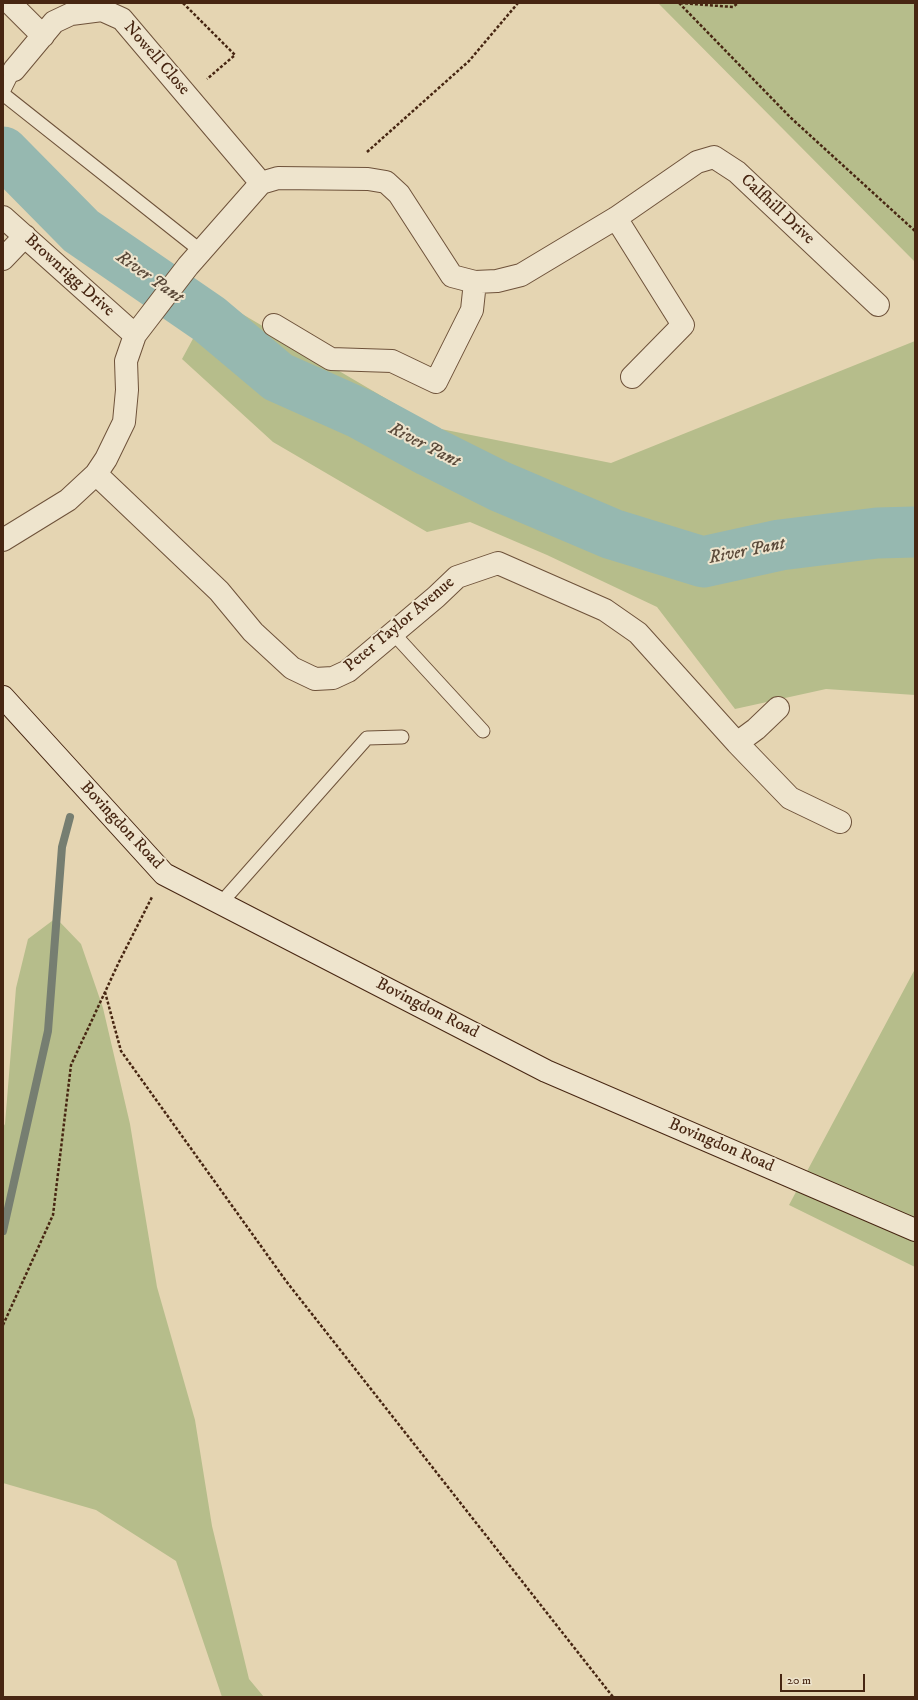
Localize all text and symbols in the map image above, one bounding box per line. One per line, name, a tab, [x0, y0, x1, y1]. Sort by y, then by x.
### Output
street label: Nowell Close	[118, 18, 194, 100]
street label: Calfhill Drive	[736, 170, 818, 250]
street label: Brownrigg Drive	[20, 230, 118, 322]
water label: River Pant	[111, 247, 187, 309]
water label: River Pant	[385, 419, 463, 473]
water label: River Pant	[707, 534, 787, 570]
street label: Peter Taylor Avenue	[341, 573, 459, 677]
street label: Bovingdon Road	[75, 778, 167, 874]
street label: Bovingdon Road	[372, 974, 482, 1044]
street label: Bovingdon Road	[665, 1115, 777, 1177]
scale bar	[782, 1666, 867, 1692]
text: 20 m	[787, 1673, 811, 1688]

